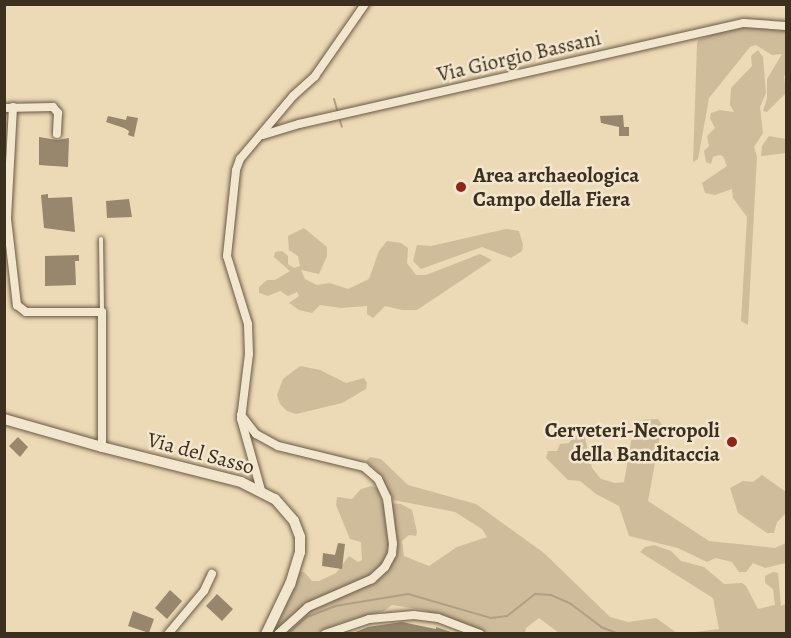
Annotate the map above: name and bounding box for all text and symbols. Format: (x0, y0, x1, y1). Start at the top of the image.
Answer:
street label: Via Giorgio Bassani (435, 25, 603, 87)
place label: Area archaeologica Campo della Fiera (473, 162, 639, 212)
marker: Area archaeologica Campo della Fiera (454, 180, 468, 194)
place label: Cerveteri-Necropoli della Banditaccia (545, 417, 720, 467)
street label: Via del Sasso (145, 427, 257, 479)
marker: Cerveteri-Necropoli della Banditaccia (725, 435, 739, 449)

